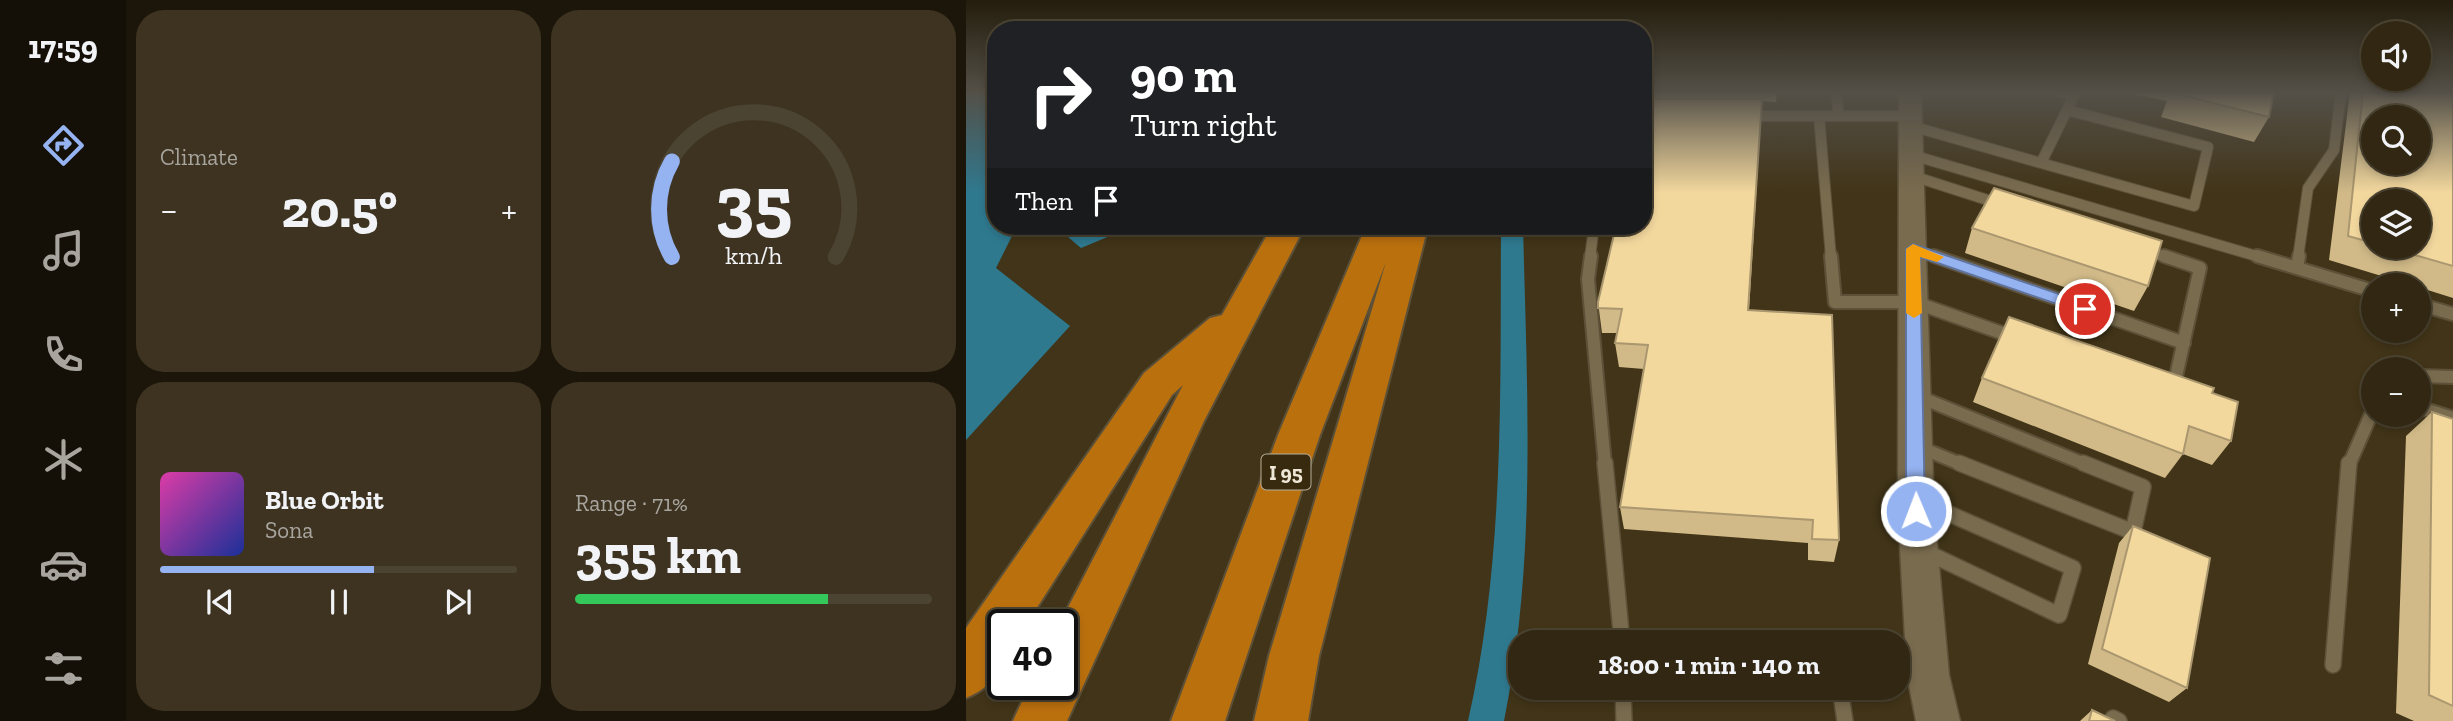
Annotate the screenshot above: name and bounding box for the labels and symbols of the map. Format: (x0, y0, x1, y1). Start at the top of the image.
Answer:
pin (2055, 279, 2115, 339)
road number: I 95 (1262, 454, 1310, 490)
position arrow (1879, 474, 1953, 548)
speed limit sign: 40 (987, 609, 1078, 700)

